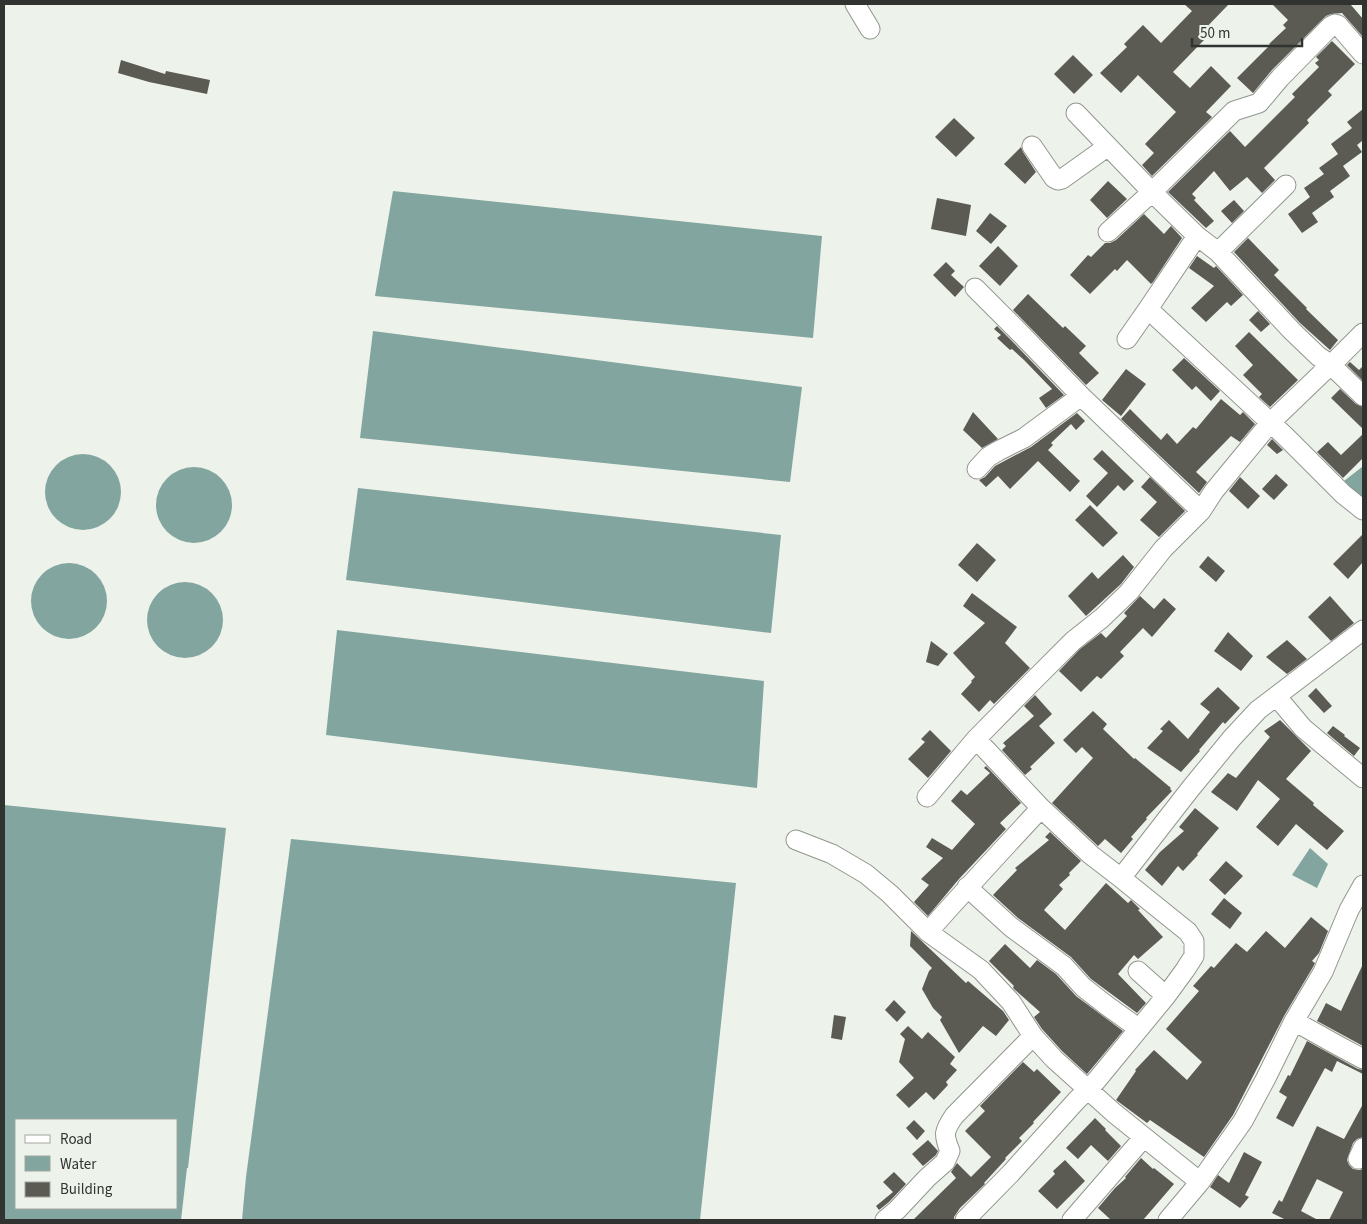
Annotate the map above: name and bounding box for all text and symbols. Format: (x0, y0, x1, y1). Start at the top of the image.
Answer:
scale bar (1192, 15, 1302, 47)
text: 50 m (1200, 23, 1230, 44)
legend (15, 1119, 178, 1209)
text: Road (60, 1129, 92, 1150)
text: Water (60, 1154, 97, 1175)
text: Building (60, 1179, 113, 1200)

